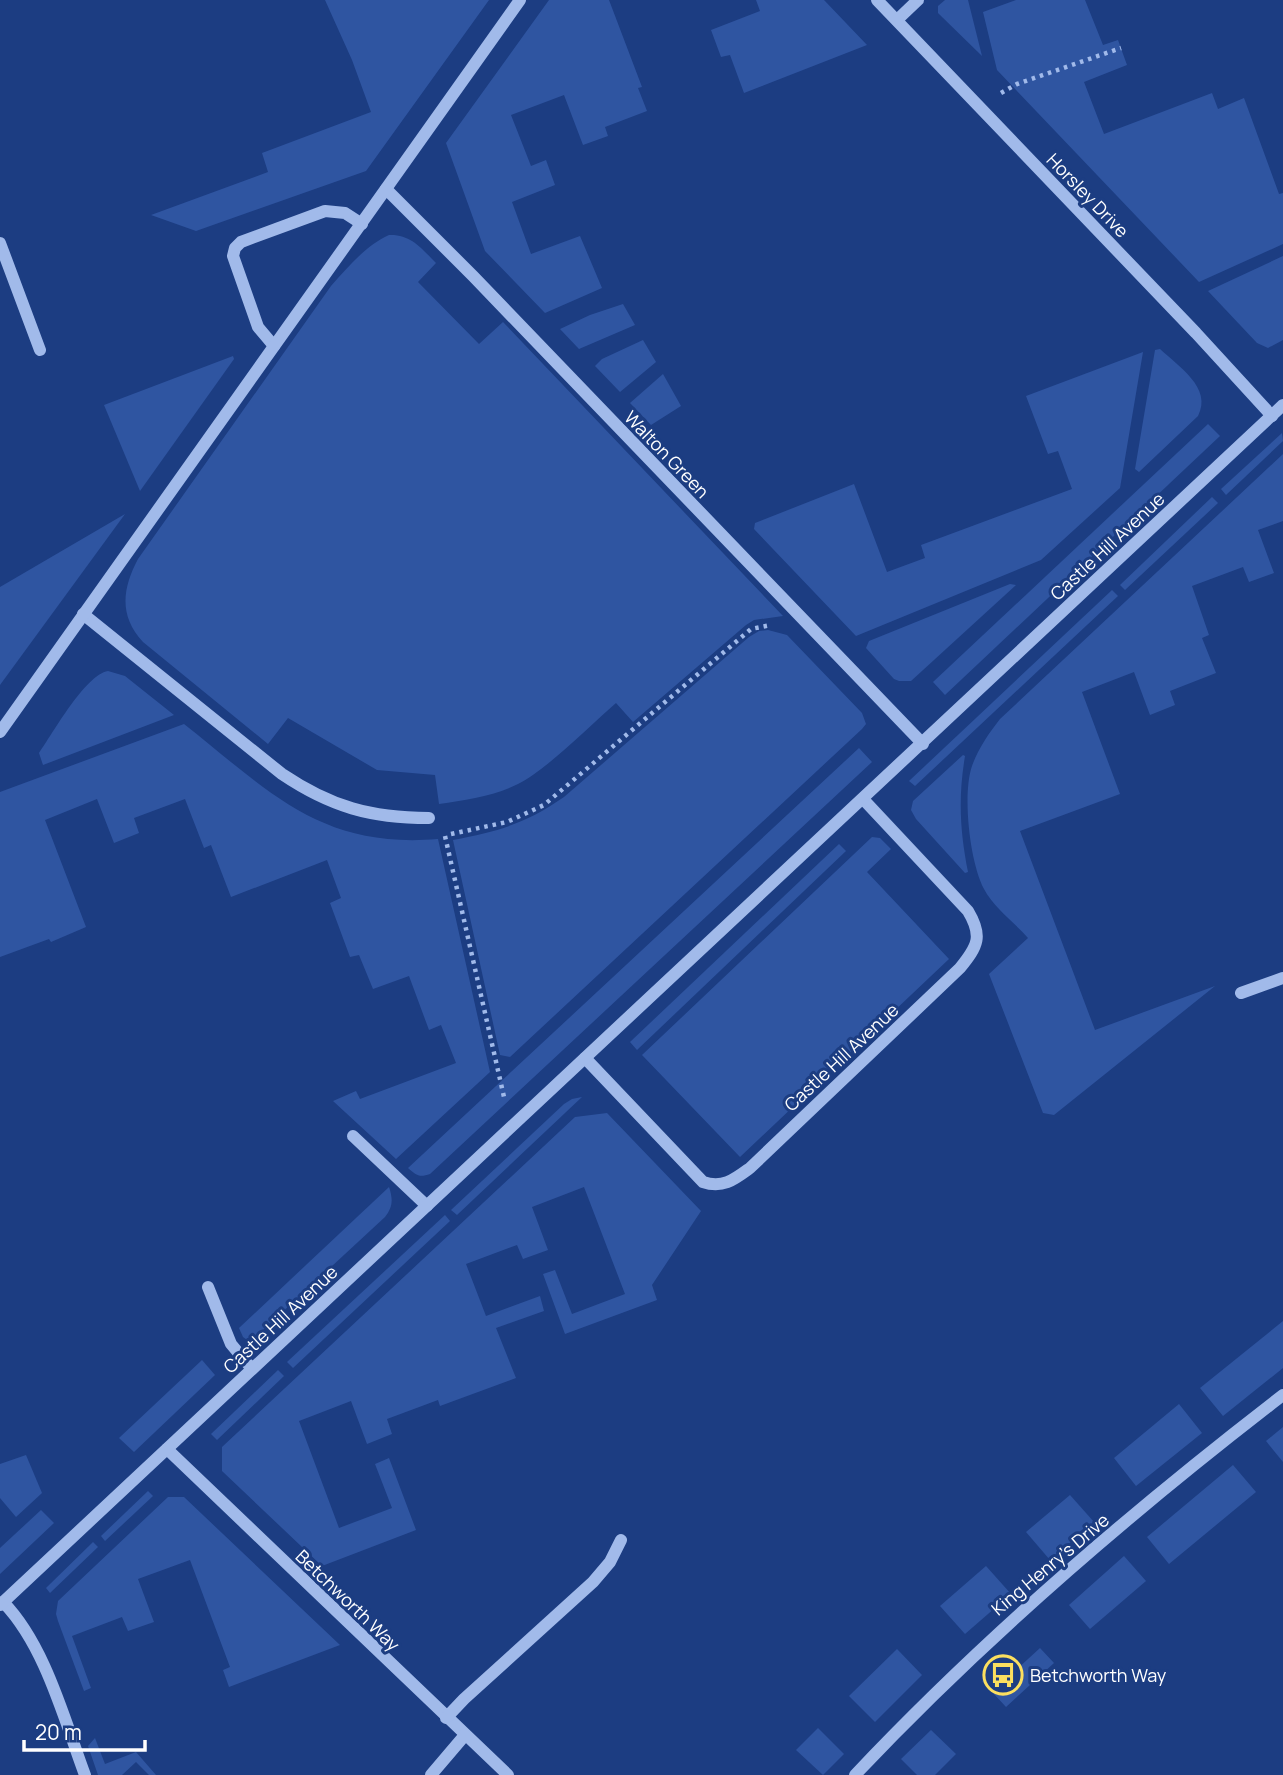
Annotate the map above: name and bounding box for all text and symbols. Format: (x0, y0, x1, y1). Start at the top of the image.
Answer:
street label: Horsley Drive (1042, 148, 1134, 242)
street label: Walton Green (619, 405, 715, 503)
street label: Castle Hill Avenue (1045, 487, 1169, 605)
street label: Castle Hill Avenue (779, 998, 903, 1116)
street label: Castle Hill Avenue (218, 1260, 342, 1378)
street label: King Henry's Drive (986, 1508, 1114, 1620)
street label: Betchworth Way (291, 1544, 406, 1656)
bus stop icon: Betchworth Way (982, 1654, 1024, 1696)
place label: Betchworth Way (1030, 1663, 1167, 1687)
scale bar (24, 1708, 145, 1752)
text: 20 m (35, 1718, 82, 1746)

